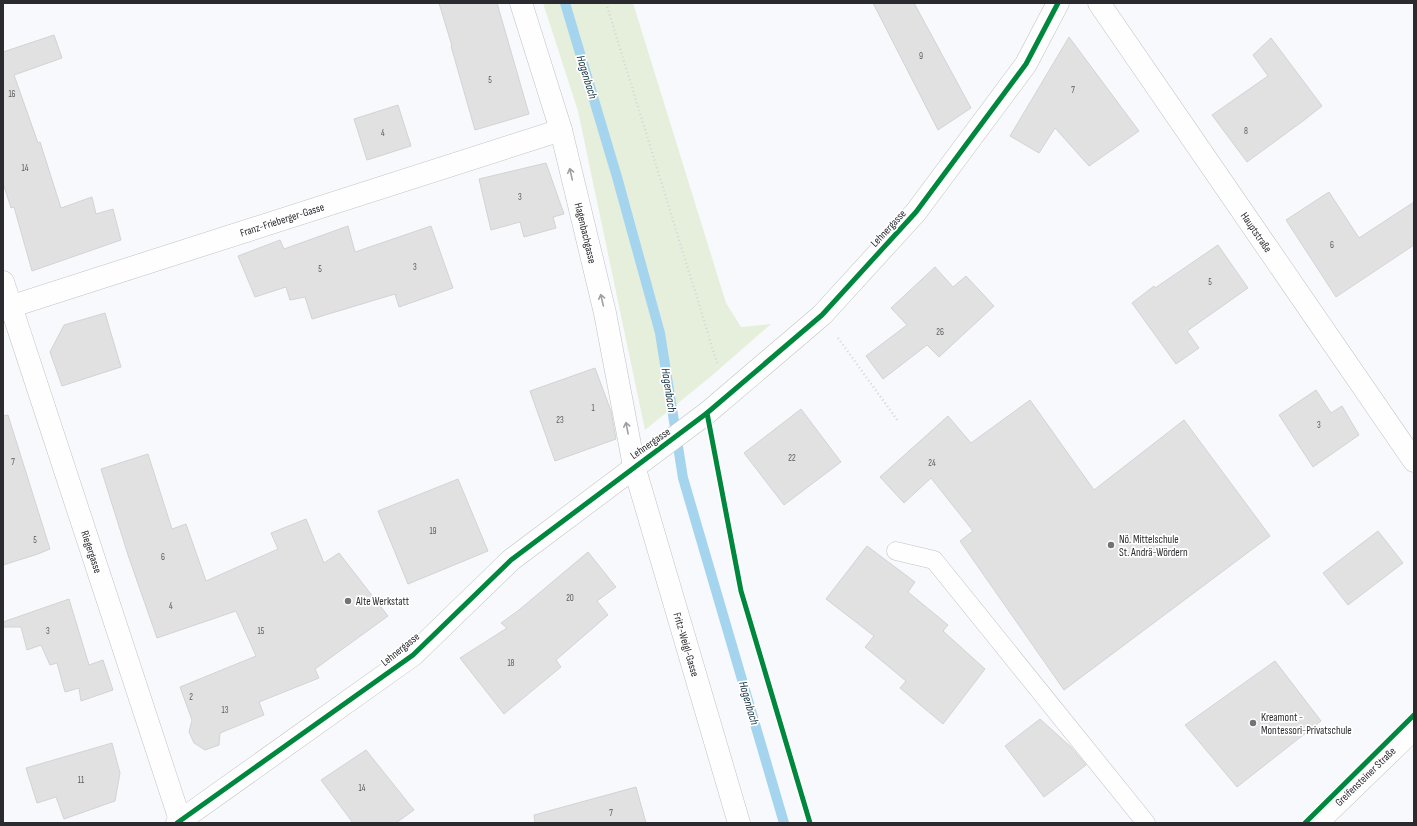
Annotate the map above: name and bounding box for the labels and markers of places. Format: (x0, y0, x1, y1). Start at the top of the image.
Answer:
place label: Nö. Mittelschule St. Andrä-Wördern (1119, 533, 1188, 559)
marker: Nö. Mittelschule St. Andrä-Wördern (1106, 540, 1116, 550)
place label: Alte Werkstatt (355, 595, 410, 608)
marker: Alte Werkstatt (343, 596, 353, 606)
place label: Kreamont - Montessori-Privatschule (1261, 711, 1352, 737)
marker: Kreamont - Montessori-Privatschule (1248, 718, 1258, 728)

